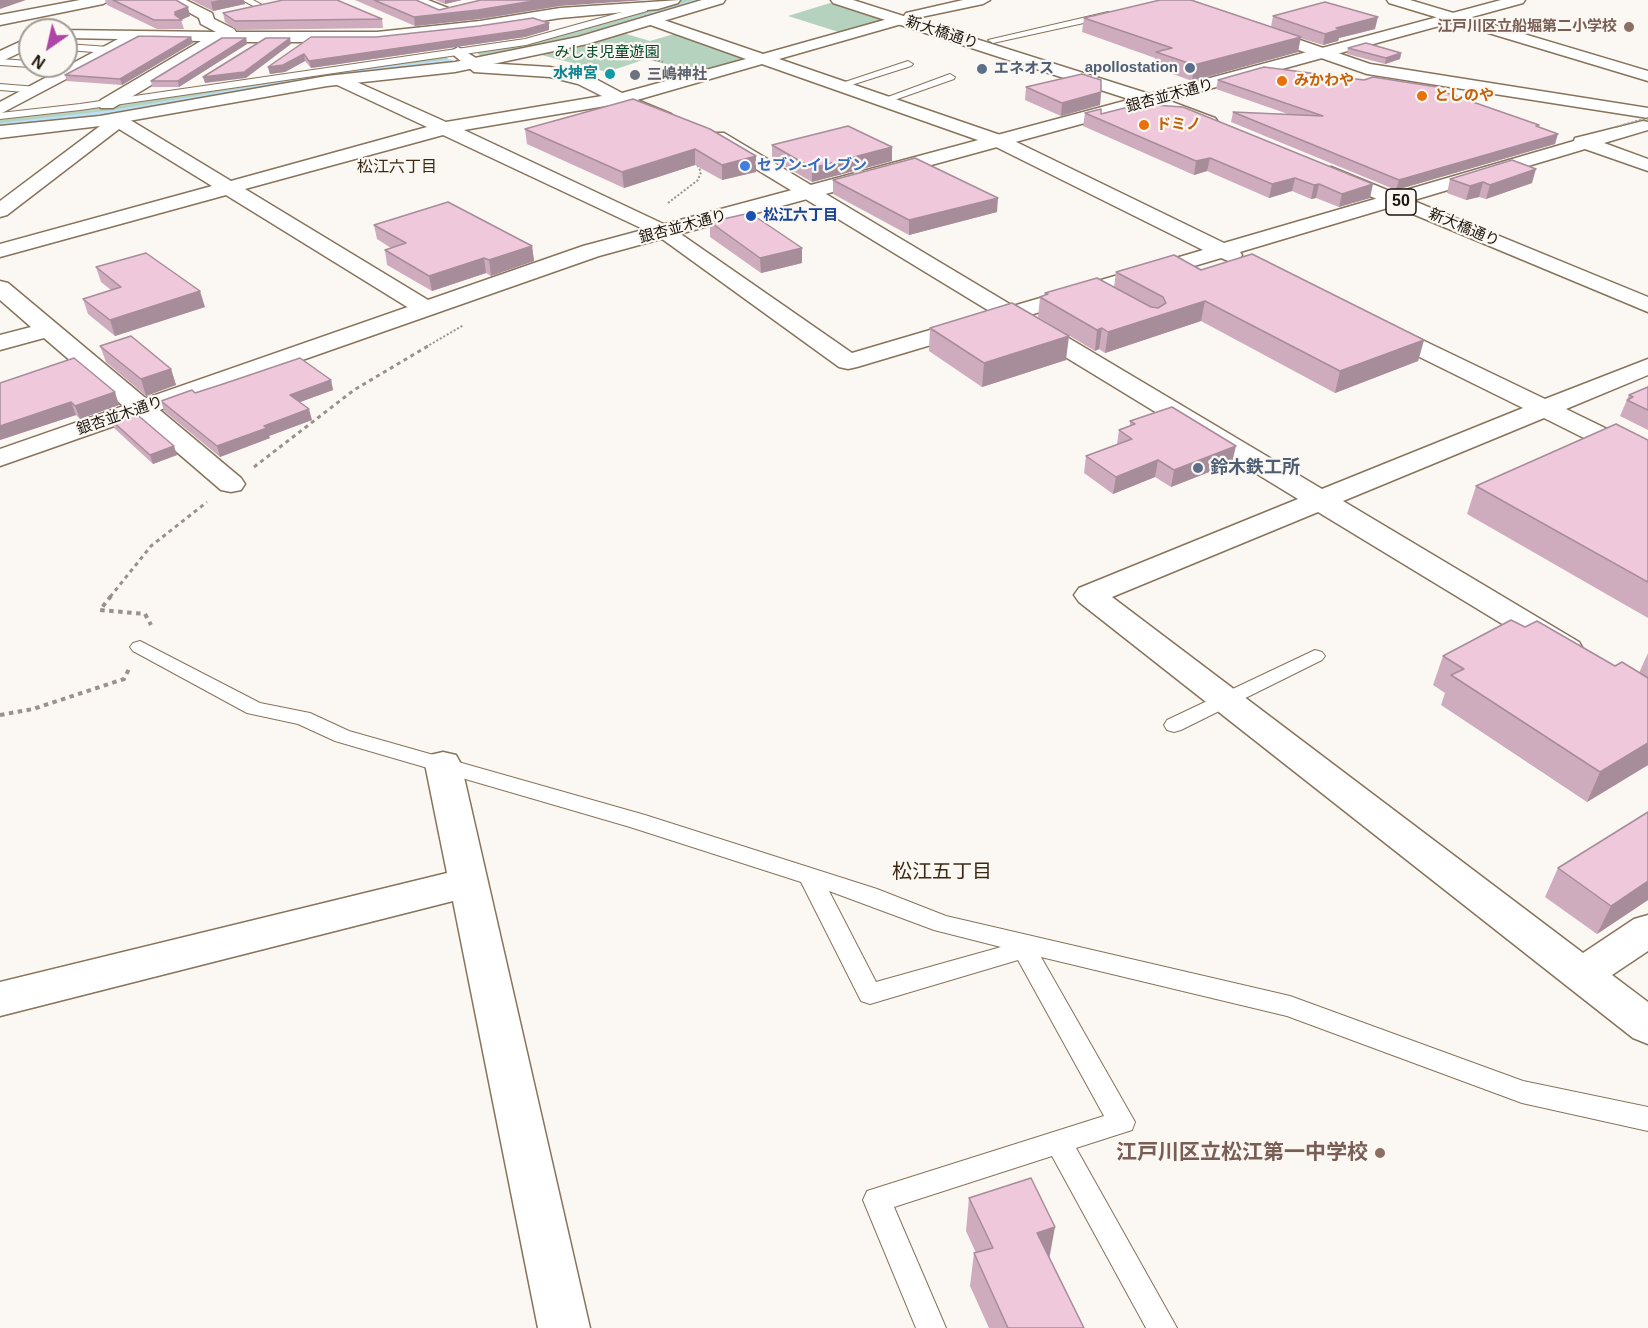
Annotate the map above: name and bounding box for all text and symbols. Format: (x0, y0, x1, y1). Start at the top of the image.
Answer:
street label: 新大橋通り (904, 13, 980, 53)
north arrow (18, 18, 78, 78)
place label: 江戸川区立船堀第二小学校 (1437, 18, 1617, 36)
marker: 江戸川区立船堀第二小学校 (1622, 20, 1636, 34)
park label: みしま児童遊園 (555, 44, 659, 62)
text: N (29, 51, 48, 72)
place label: apollostation (1085, 59, 1178, 77)
place label: エネオス (994, 60, 1054, 78)
marker: apollostation (1183, 61, 1197, 75)
marker: エネオス (975, 62, 989, 76)
place label: 水神宮 (553, 65, 598, 83)
place label: 三嶋神社 (647, 66, 707, 84)
marker: 水神宮 (603, 67, 617, 81)
marker: 三嶋神社 (628, 68, 642, 82)
place label: みかわや (1294, 72, 1354, 90)
marker: みかわや (1275, 74, 1289, 88)
street label: 銀杏並木通り (1124, 76, 1216, 116)
place label: としのや (1434, 87, 1494, 105)
marker: としのや (1415, 89, 1429, 103)
place label: ドミノ (1156, 116, 1201, 134)
marker: ドミノ (1137, 118, 1151, 132)
place label: セブン-イレブン (757, 157, 867, 175)
district label: 松江六丁目 (357, 158, 437, 178)
marker: セブン-イレブン (738, 159, 752, 173)
road number: 50 (1386, 189, 1416, 215)
street label: 新大橋通り (1426, 205, 1502, 251)
street label: 銀杏並木通り (637, 207, 729, 247)
place label: 松江六丁目 (763, 207, 838, 225)
marker: 松江六丁目 (744, 209, 758, 223)
street label: 銀杏並木通り (75, 393, 165, 439)
place label: 鈴木鉄工所 (1210, 457, 1300, 479)
marker: 鈴木鉄工所 (1191, 461, 1205, 475)
district label: 松江五丁目 (892, 860, 992, 884)
place label: 江戸川区立松江第一中学校 (1116, 1140, 1368, 1166)
marker: 江戸川区立松江第一中学校 (1373, 1146, 1387, 1160)

